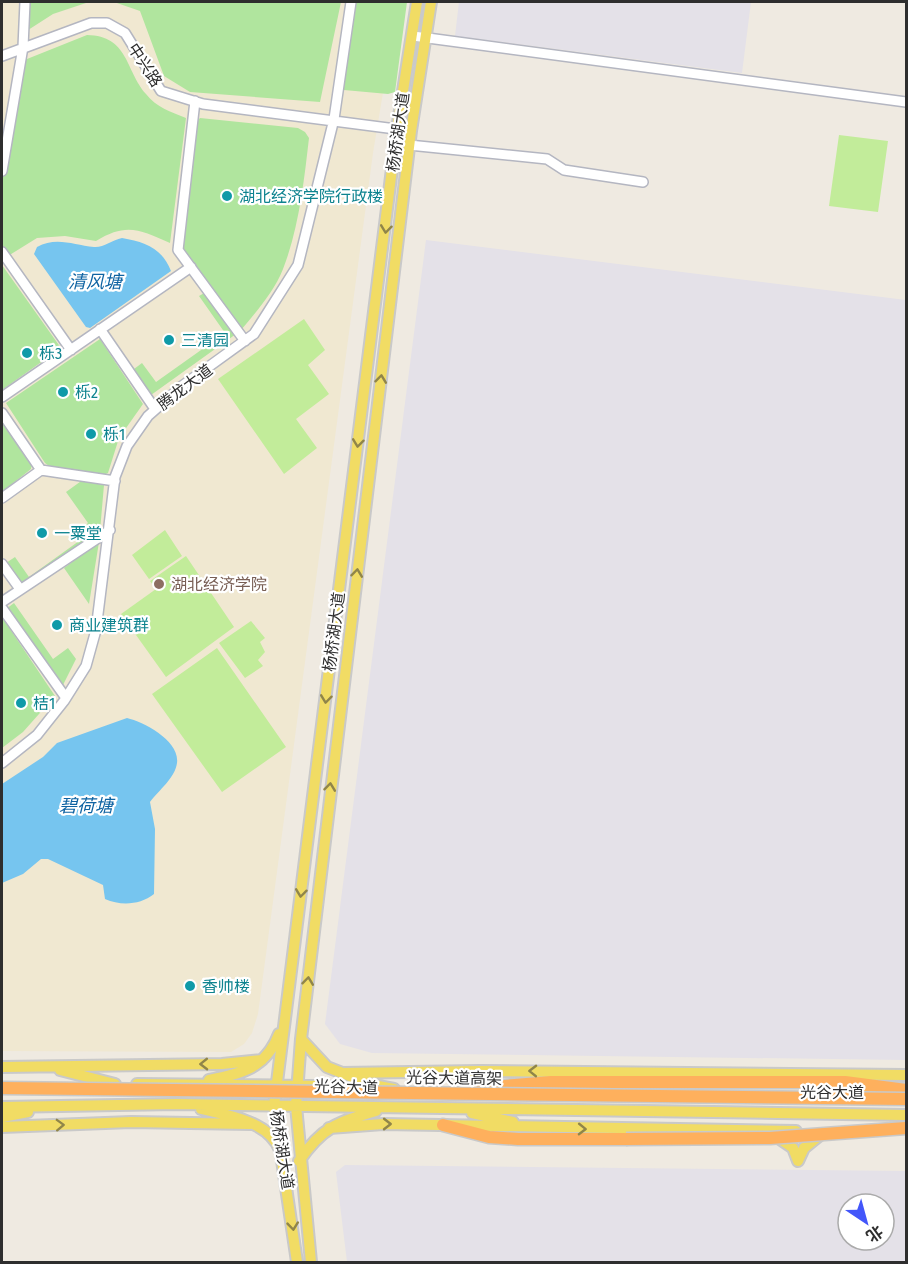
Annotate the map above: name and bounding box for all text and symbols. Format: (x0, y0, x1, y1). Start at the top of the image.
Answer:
street label: 中兴路 (124, 40, 166, 90)
street label: 杨桥湖大道 (383, 91, 413, 173)
place label: 湖北经济学院行政楼 (239, 187, 383, 206)
marker: 湖北经济学院行政楼 (220, 189, 234, 203)
one-way arrow (380, 224, 392, 234)
water label: 清风塘 (68, 271, 125, 293)
place label: 三清园 (181, 331, 229, 350)
marker: 三清园 (162, 333, 176, 347)
place label: 栎3 (39, 344, 62, 363)
marker: 栎3 (20, 346, 34, 360)
street label: 腾龙大道 (154, 360, 216, 414)
one-way arrow (374, 375, 387, 384)
place label: 栎2 (75, 383, 98, 402)
marker: 栎2 (56, 385, 70, 399)
place label: 栎1 (103, 425, 125, 444)
marker: 栎1 (84, 427, 98, 441)
one-way arrow (353, 439, 365, 448)
place label: 一粟堂 (54, 524, 102, 543)
marker: 一粟堂 (35, 526, 49, 540)
one-way arrow (350, 568, 362, 577)
place label: 湖北经济学院 (171, 575, 267, 594)
marker: 湖北经济学院 (152, 577, 166, 591)
street label: 杨桥湖大道 (320, 591, 348, 673)
place label: 商业建筑群 (69, 616, 149, 635)
marker: 商业建筑群 (50, 618, 64, 632)
place label: 桔1 (33, 694, 55, 713)
one-way arrow (320, 695, 332, 704)
marker: 桔1 (14, 696, 28, 710)
one-way arrow (324, 782, 336, 792)
water label: 碧荷塘 (59, 795, 116, 817)
one-way arrow (295, 888, 308, 897)
one-way arrow (301, 976, 314, 985)
place label: 香帅楼 (202, 977, 250, 996)
marker: 香帅楼 (183, 979, 197, 993)
one-way arrow (199, 1058, 208, 1070)
one-way arrow (529, 1065, 538, 1078)
street label: 光谷大道高架 (406, 1068, 502, 1088)
street label: 光谷大道 (314, 1076, 378, 1098)
street label: 光谷大道 (800, 1083, 864, 1102)
street label: 杨桥湖大道 (266, 1109, 298, 1191)
one-way arrow (55, 1118, 64, 1131)
one-way arrow (382, 1118, 391, 1130)
one-way arrow (577, 1123, 586, 1135)
north arrow (836, 1192, 896, 1252)
one-way arrow (286, 1221, 299, 1231)
text: 北 (862, 1221, 887, 1246)

